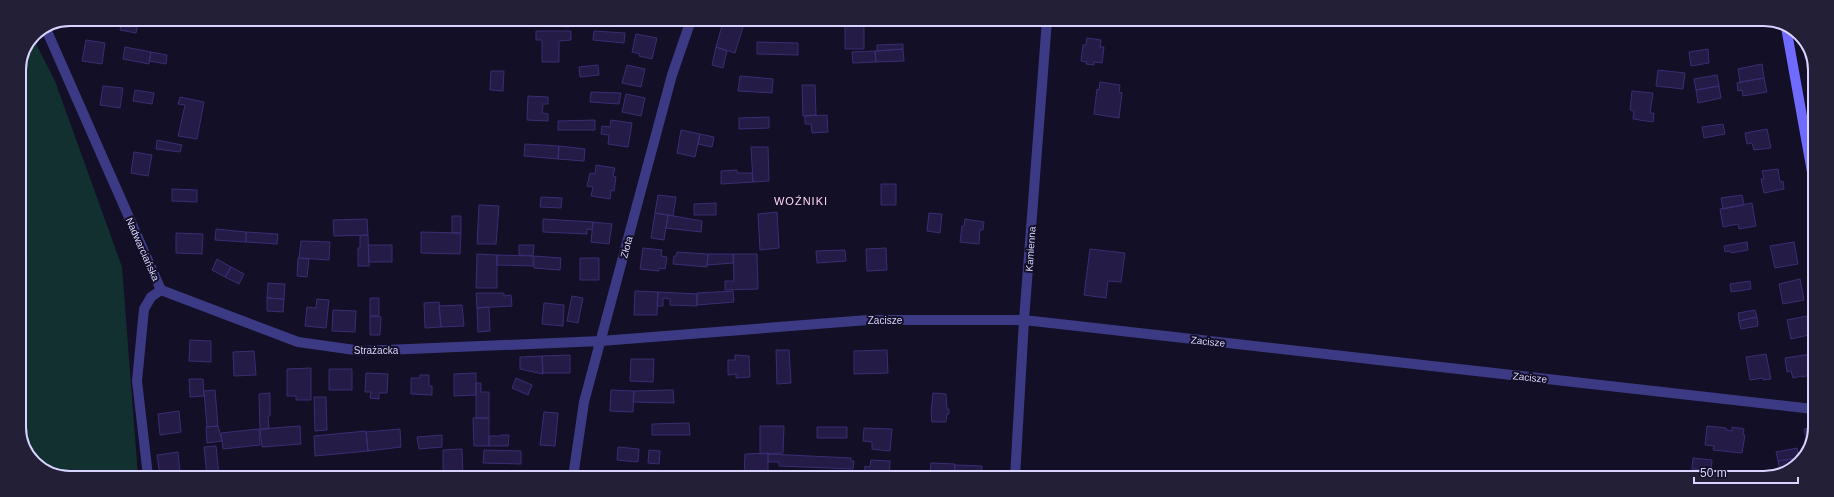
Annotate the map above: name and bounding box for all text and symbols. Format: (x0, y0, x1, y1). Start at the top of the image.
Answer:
district label: WOŹNIKI (774, 195, 828, 207)
street label: Nadwarciańska (124, 216, 162, 283)
street label: Kamienna (1023, 226, 1038, 272)
street label: Złota (618, 235, 635, 259)
street label: Zacisze (868, 315, 903, 326)
street label: Zacisze (1190, 334, 1226, 349)
street label: Strażacka (354, 345, 399, 356)
street label: Zacisze (1512, 370, 1548, 385)
scale bar (1694, 459, 1798, 485)
text: 50 m (1700, 466, 1727, 480)

